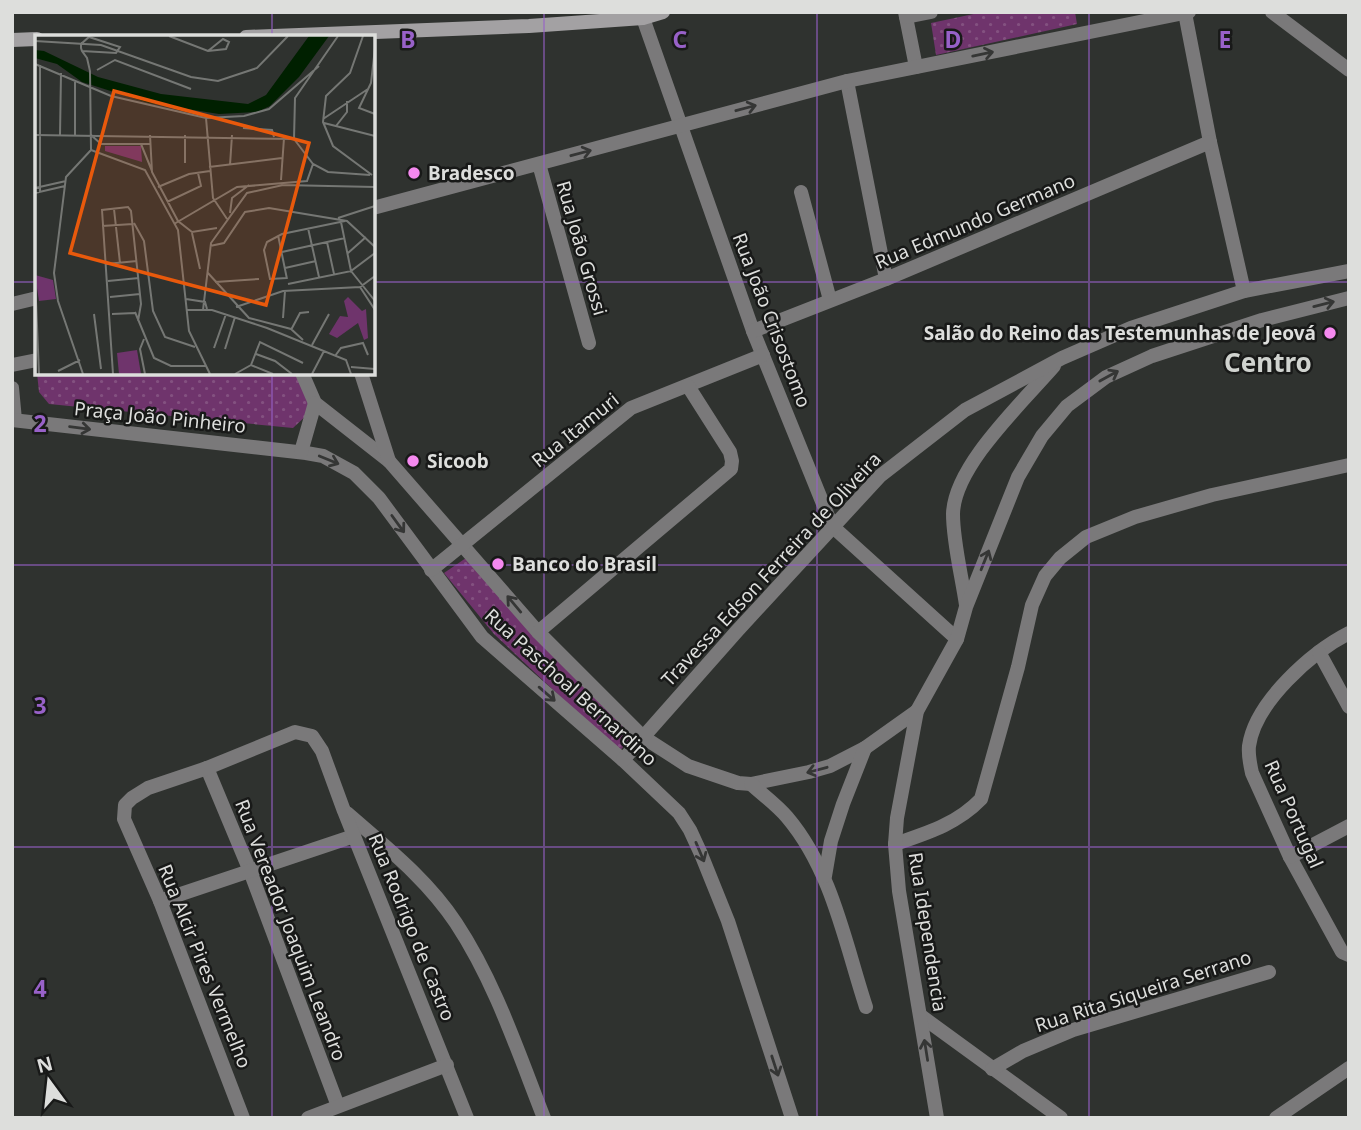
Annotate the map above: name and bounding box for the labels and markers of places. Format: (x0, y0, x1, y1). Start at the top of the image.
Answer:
place label: Bradesco (428, 160, 515, 186)
marker: Bradesco (406, 165, 422, 181)
place label: Salão do Reino das Testemunhas de Jeová (924, 320, 1316, 346)
marker: Salão do Reino das Testemunhas de Jeová (1322, 325, 1338, 341)
place label: Sicoob (427, 448, 489, 474)
marker: Sicoob (405, 453, 421, 469)
place label: Banco do Brasil (512, 551, 657, 577)
marker: Banco do Brasil (490, 556, 506, 572)

